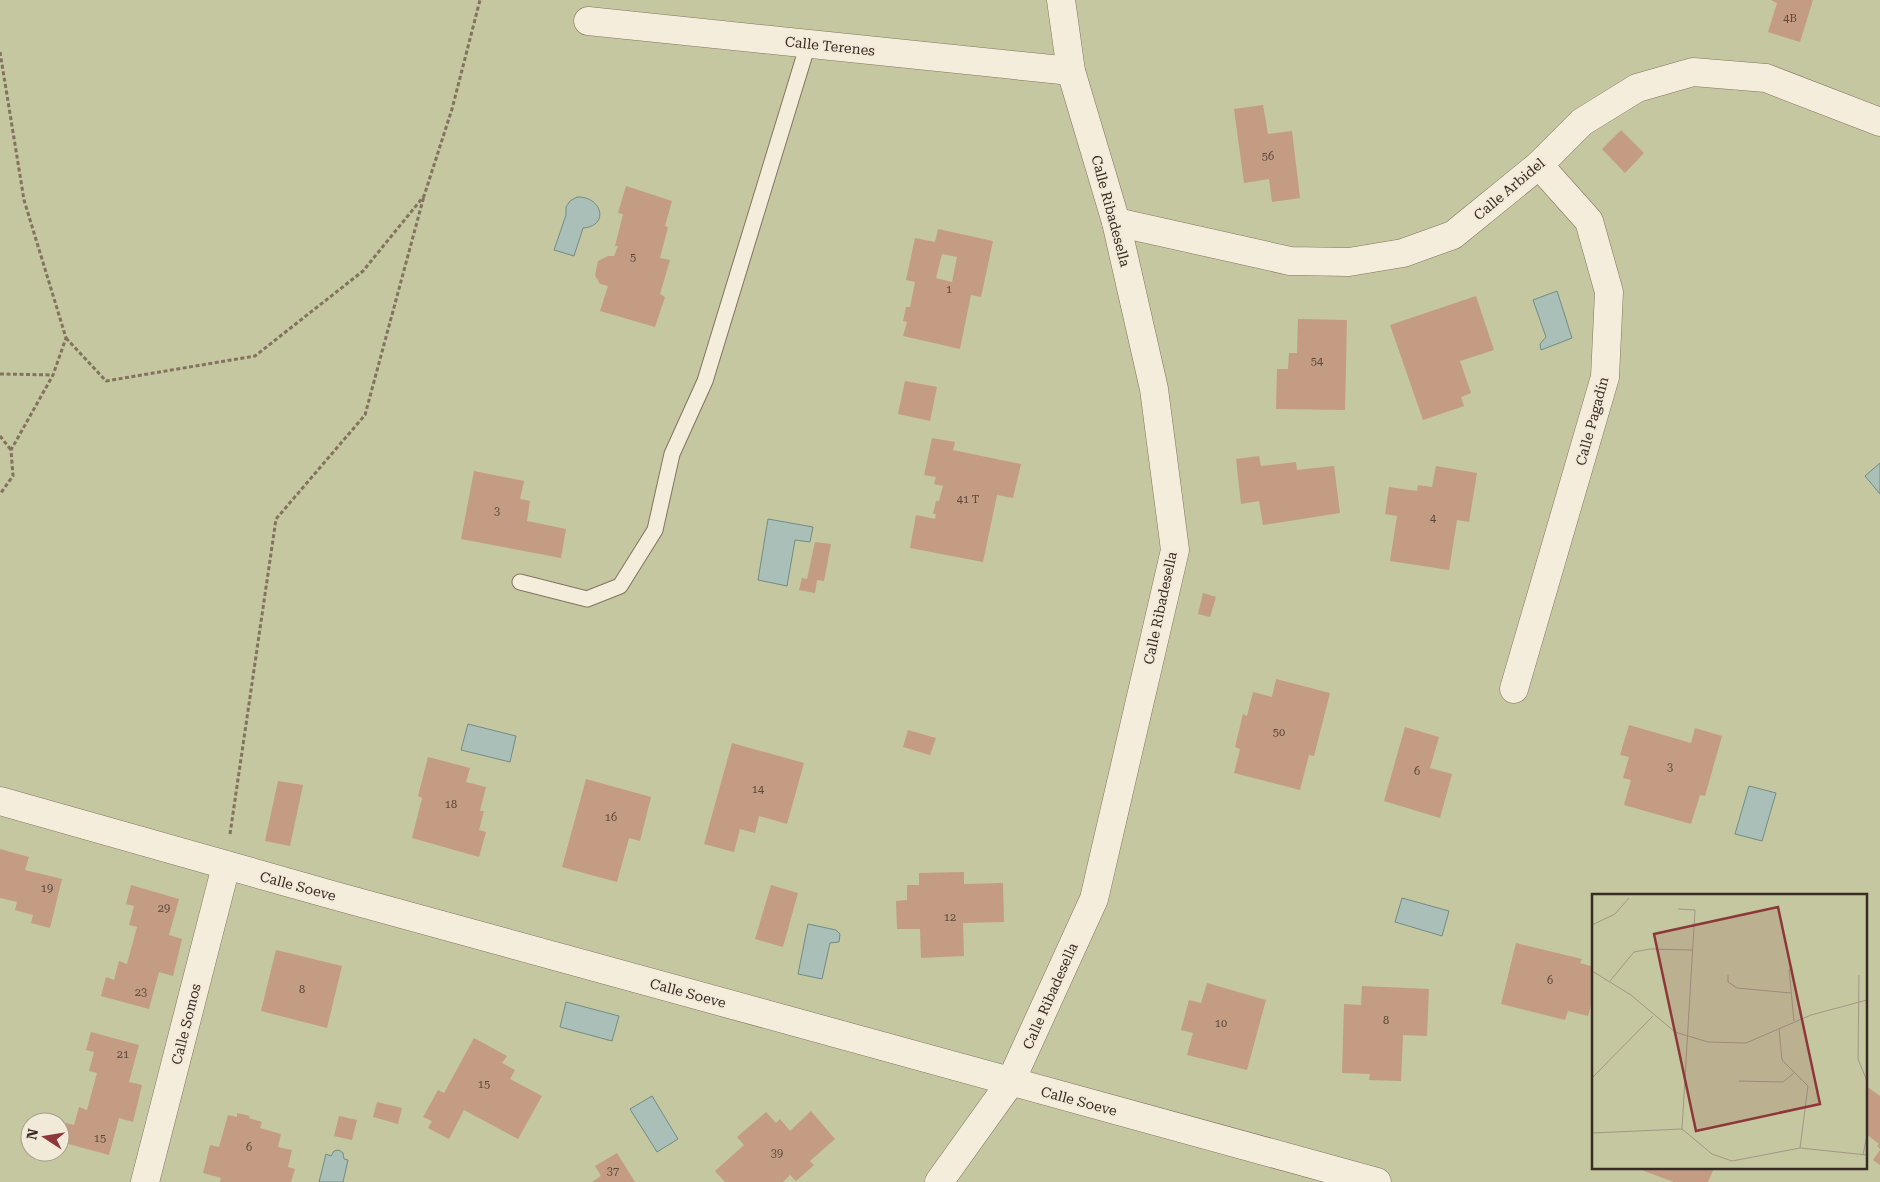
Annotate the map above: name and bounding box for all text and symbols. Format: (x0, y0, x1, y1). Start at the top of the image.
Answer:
house number: 4B (1783, 12, 1797, 25)
street label: Calle Terenes (784, 33, 876, 59)
house number: 56 (1262, 150, 1274, 163)
street label: Calle Ribadesella (1088, 153, 1134, 269)
street label: Calle Arbidel (1470, 154, 1548, 223)
house number: 5 (630, 251, 636, 264)
house number: 1 (946, 283, 952, 296)
house number: 54 (1311, 355, 1324, 368)
street label: Calle Pagadín (1572, 375, 1612, 467)
house number: 41 T (957, 493, 979, 506)
house number: 3 (494, 505, 500, 518)
house number: 4 (1430, 512, 1437, 525)
street label: Calle Ribadesella (1140, 550, 1180, 666)
house number: 50 (1273, 726, 1285, 739)
house number: 3 (1667, 761, 1673, 774)
house number: 6 (1414, 765, 1420, 778)
house number: 14 (752, 783, 765, 796)
house number: 18 (445, 798, 457, 811)
house number: 16 (605, 811, 617, 824)
street label: Calle Soeve (258, 868, 338, 904)
house number: 19 (41, 882, 53, 895)
inset map (1592, 894, 1868, 1170)
house number: 29 (158, 902, 170, 915)
house number: 12 (944, 911, 956, 924)
street label: Calle Ribadesella (1019, 940, 1081, 1052)
house number: 6 (1547, 974, 1553, 987)
street label: Calle Soeve (648, 975, 728, 1011)
street label: Calle Somos (168, 981, 204, 1066)
house number: 8 (299, 983, 305, 996)
house number: 23 (135, 986, 147, 999)
house number: 8 (1383, 1014, 1389, 1027)
house number: 10 (1215, 1017, 1227, 1030)
house number: 21 (117, 1048, 129, 1061)
house number: 15 (478, 1078, 490, 1091)
street label: Calle Soeve (1039, 1083, 1119, 1119)
north arrow (20, 1112, 70, 1162)
text: N (23, 1127, 41, 1141)
house number: 15 (94, 1132, 106, 1145)
house number: 6 (246, 1141, 252, 1154)
house number: 39 (771, 1147, 783, 1160)
house number: 37 (607, 1165, 619, 1178)

